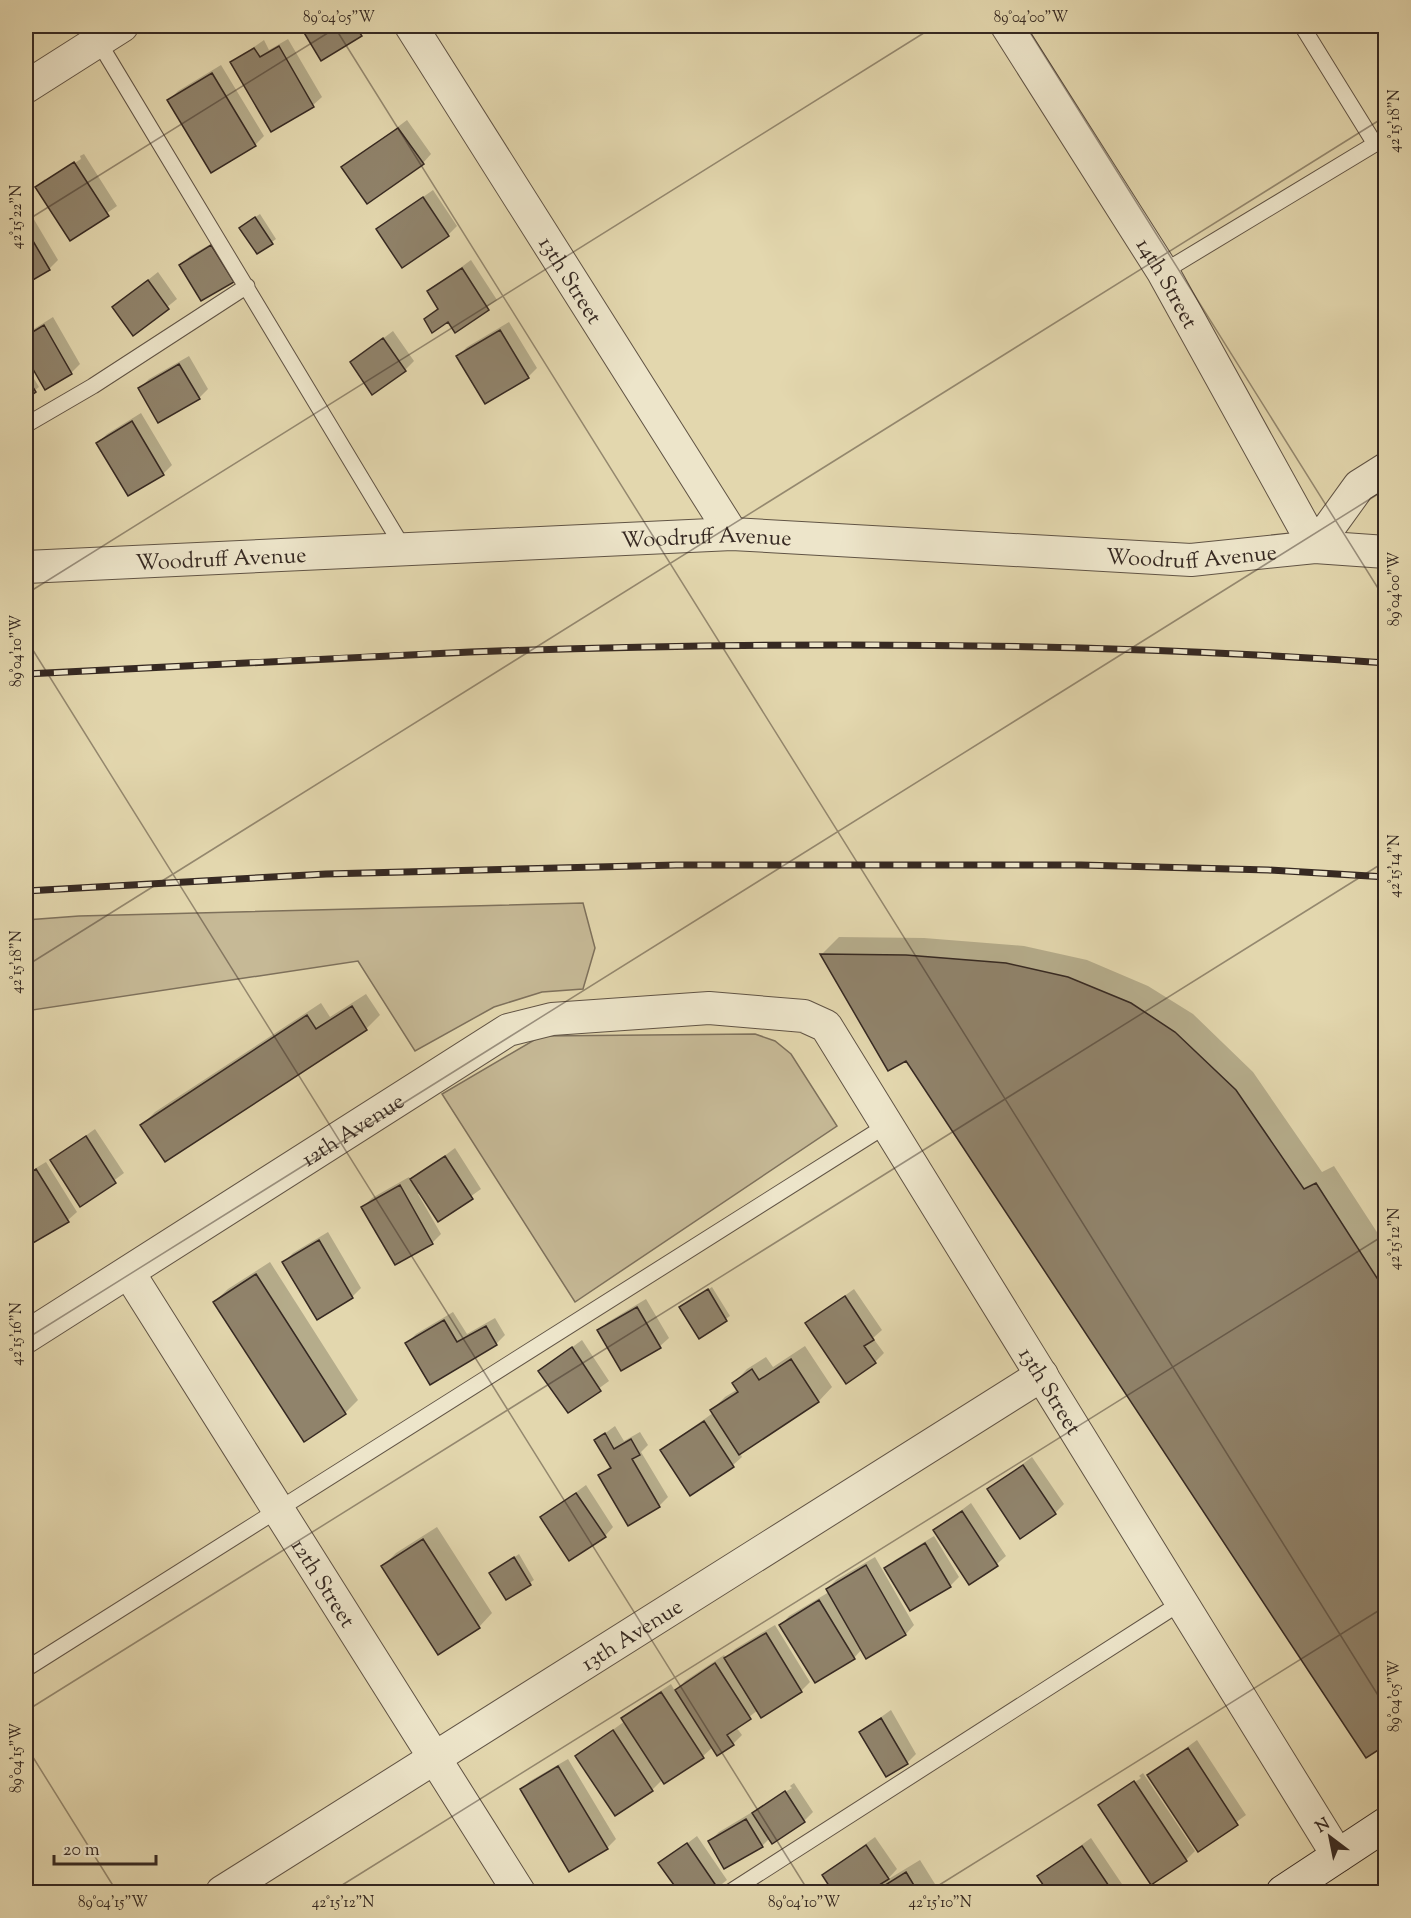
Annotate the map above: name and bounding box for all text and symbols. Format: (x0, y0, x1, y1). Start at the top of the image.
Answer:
text: 89°04'05"W (303, 8, 375, 29)
text: 89°04'00"W (994, 8, 1069, 29)
text: 42°15'18"N (1385, 89, 1406, 153)
text: 42°15'22"N (7, 185, 28, 249)
street label: 13th Street (529, 231, 609, 332)
street label: 14th Street (1126, 233, 1205, 336)
street label: Woodruff Avenue (620, 521, 792, 558)
street label: Woodruff Avenue (1105, 538, 1279, 579)
street label: Woodruff Avenue (135, 541, 307, 581)
text: 89°04'00"W (1385, 551, 1406, 626)
text: 89°04'10"W (7, 615, 28, 687)
text: 42°15'14"N (1385, 834, 1406, 898)
text: 42°15'18"N (7, 930, 28, 994)
street label: 12th Avenue (296, 1087, 412, 1176)
text: 42°15'12"N (1385, 1208, 1406, 1270)
text: 42°15'16"N (7, 1302, 28, 1366)
street label: 13th Street (1009, 1342, 1088, 1443)
street label: 12th Street (281, 1534, 362, 1635)
street label: 13th Avenue (576, 1592, 690, 1681)
text: 89°04'05"W (1385, 1660, 1406, 1732)
text: 89°04'15"W (7, 1723, 28, 1793)
north arrow (1300, 1807, 1360, 1867)
text: N (1312, 1813, 1335, 1840)
scale bar (54, 1828, 156, 1866)
text: 20 m (63, 1838, 100, 1864)
text: 89°04'15"W (78, 1893, 148, 1914)
text: 42°15'12"N (312, 1893, 374, 1914)
text: 89°04'10"W (768, 1893, 840, 1914)
text: 42°15'10"N (908, 1893, 972, 1914)

